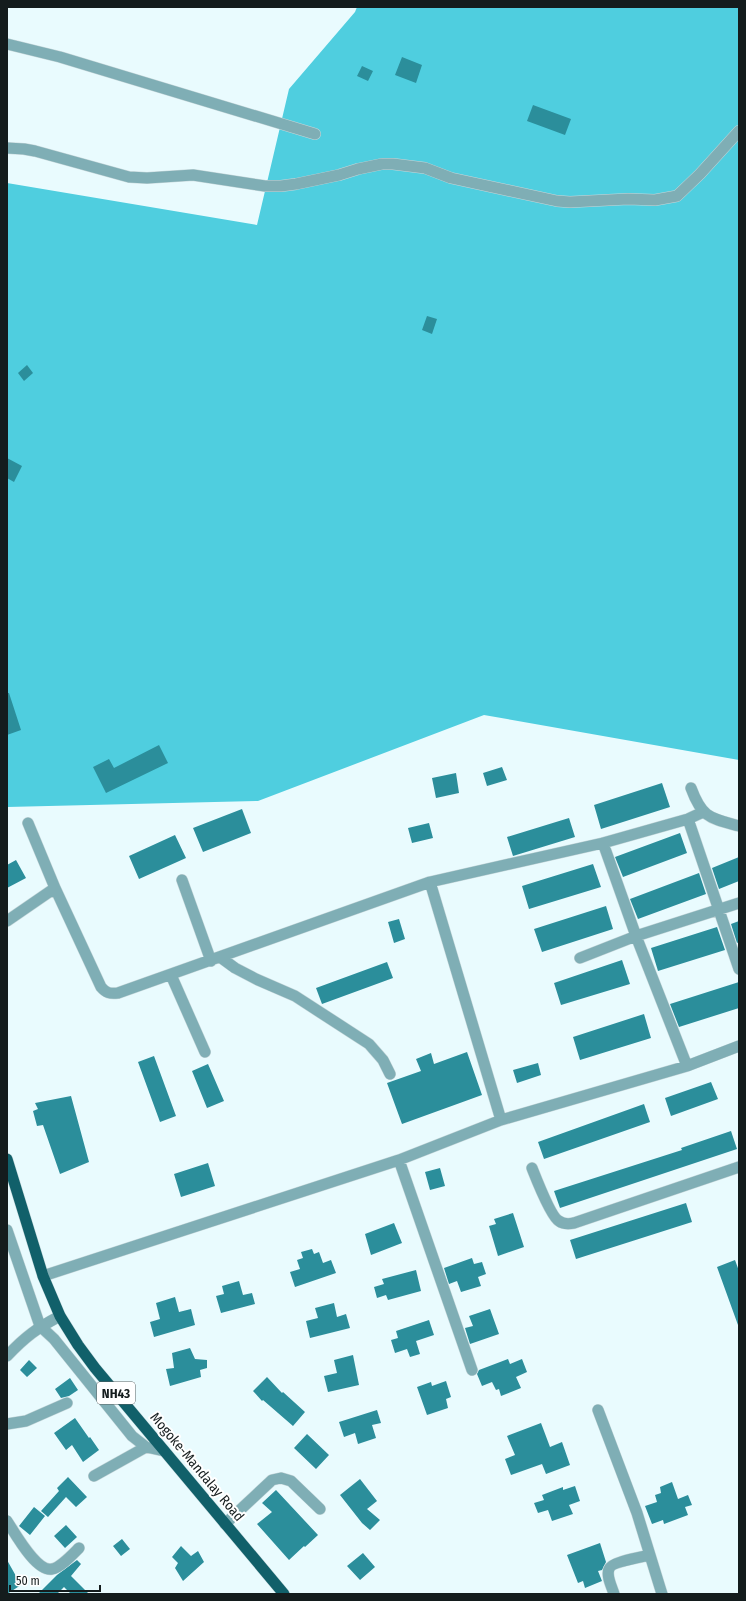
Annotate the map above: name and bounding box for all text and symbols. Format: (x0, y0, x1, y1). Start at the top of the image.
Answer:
road number: NH43 (97, 1382, 135, 1404)
street label: Mogoke-Mandalay Road (147, 1409, 247, 1525)
scale bar (10, 1567, 100, 1593)
text: 50 m (16, 1574, 40, 1588)

